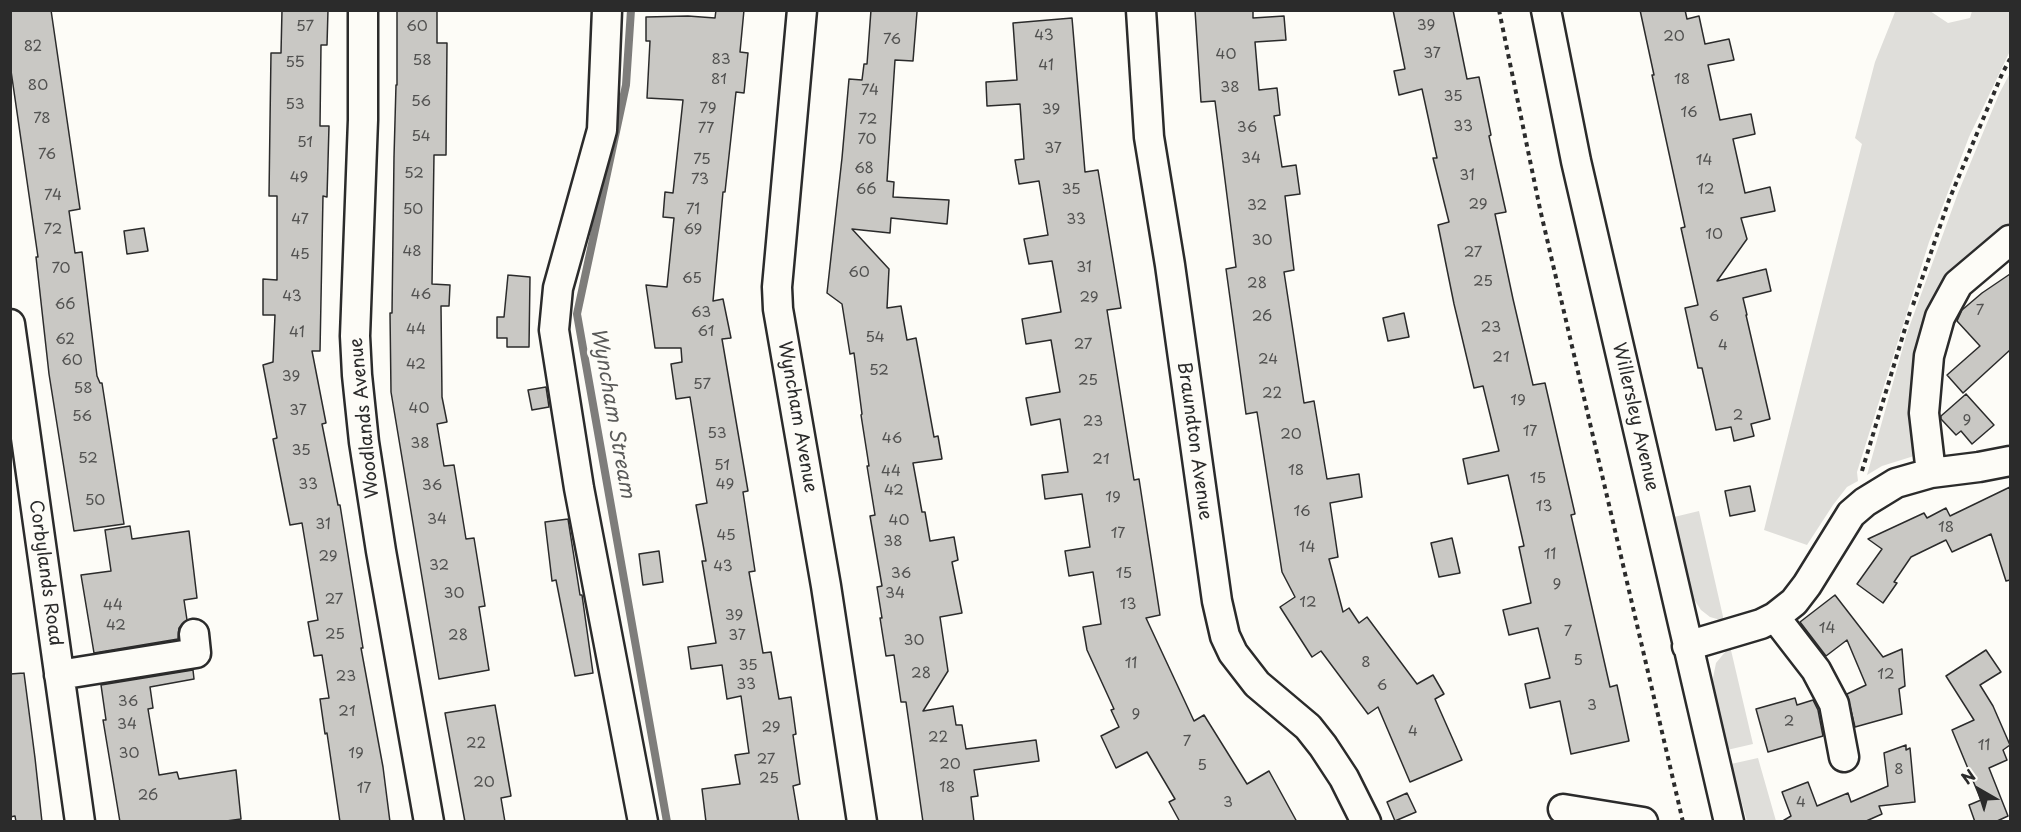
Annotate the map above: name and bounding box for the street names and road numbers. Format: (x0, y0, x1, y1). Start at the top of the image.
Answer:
street label: Woodlands Avenue (346, 337, 384, 499)
street label: Wyncham Avenue (773, 340, 821, 494)
street label: Willersley Avenue (1607, 341, 1663, 493)
street label: Braundton Avenue (1172, 361, 1216, 521)
street label: Corbylands Road (24, 499, 66, 647)

